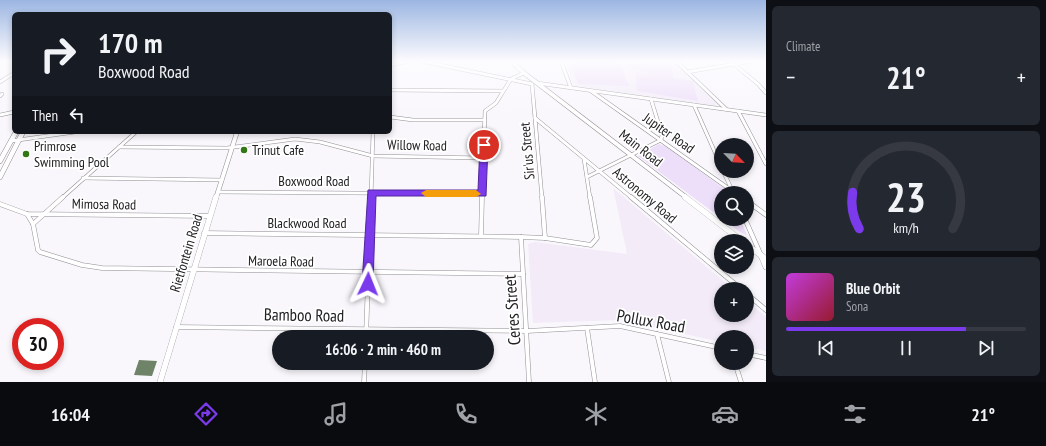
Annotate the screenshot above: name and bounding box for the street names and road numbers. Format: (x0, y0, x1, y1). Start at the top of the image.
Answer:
street label: Jupiter Road (639, 108, 698, 157)
street label: Sir'us Street (516, 121, 538, 180)
street label: Main Road (616, 125, 666, 171)
street label: Willow Road (387, 135, 447, 155)
street label: Astronomy Road (609, 163, 681, 227)
street label: Boxwood Road (278, 172, 350, 190)
street label: Mimosa Road (72, 194, 136, 214)
street label: Rietfontein Road (166, 212, 206, 294)
street label: Blackwood Road (267, 214, 347, 232)
street label: Maroela Road (248, 251, 314, 271)
street label: Ceres Street (499, 274, 525, 346)
street label: Bamboo Road (264, 303, 344, 327)
street label: Pollux Road (615, 304, 687, 338)

